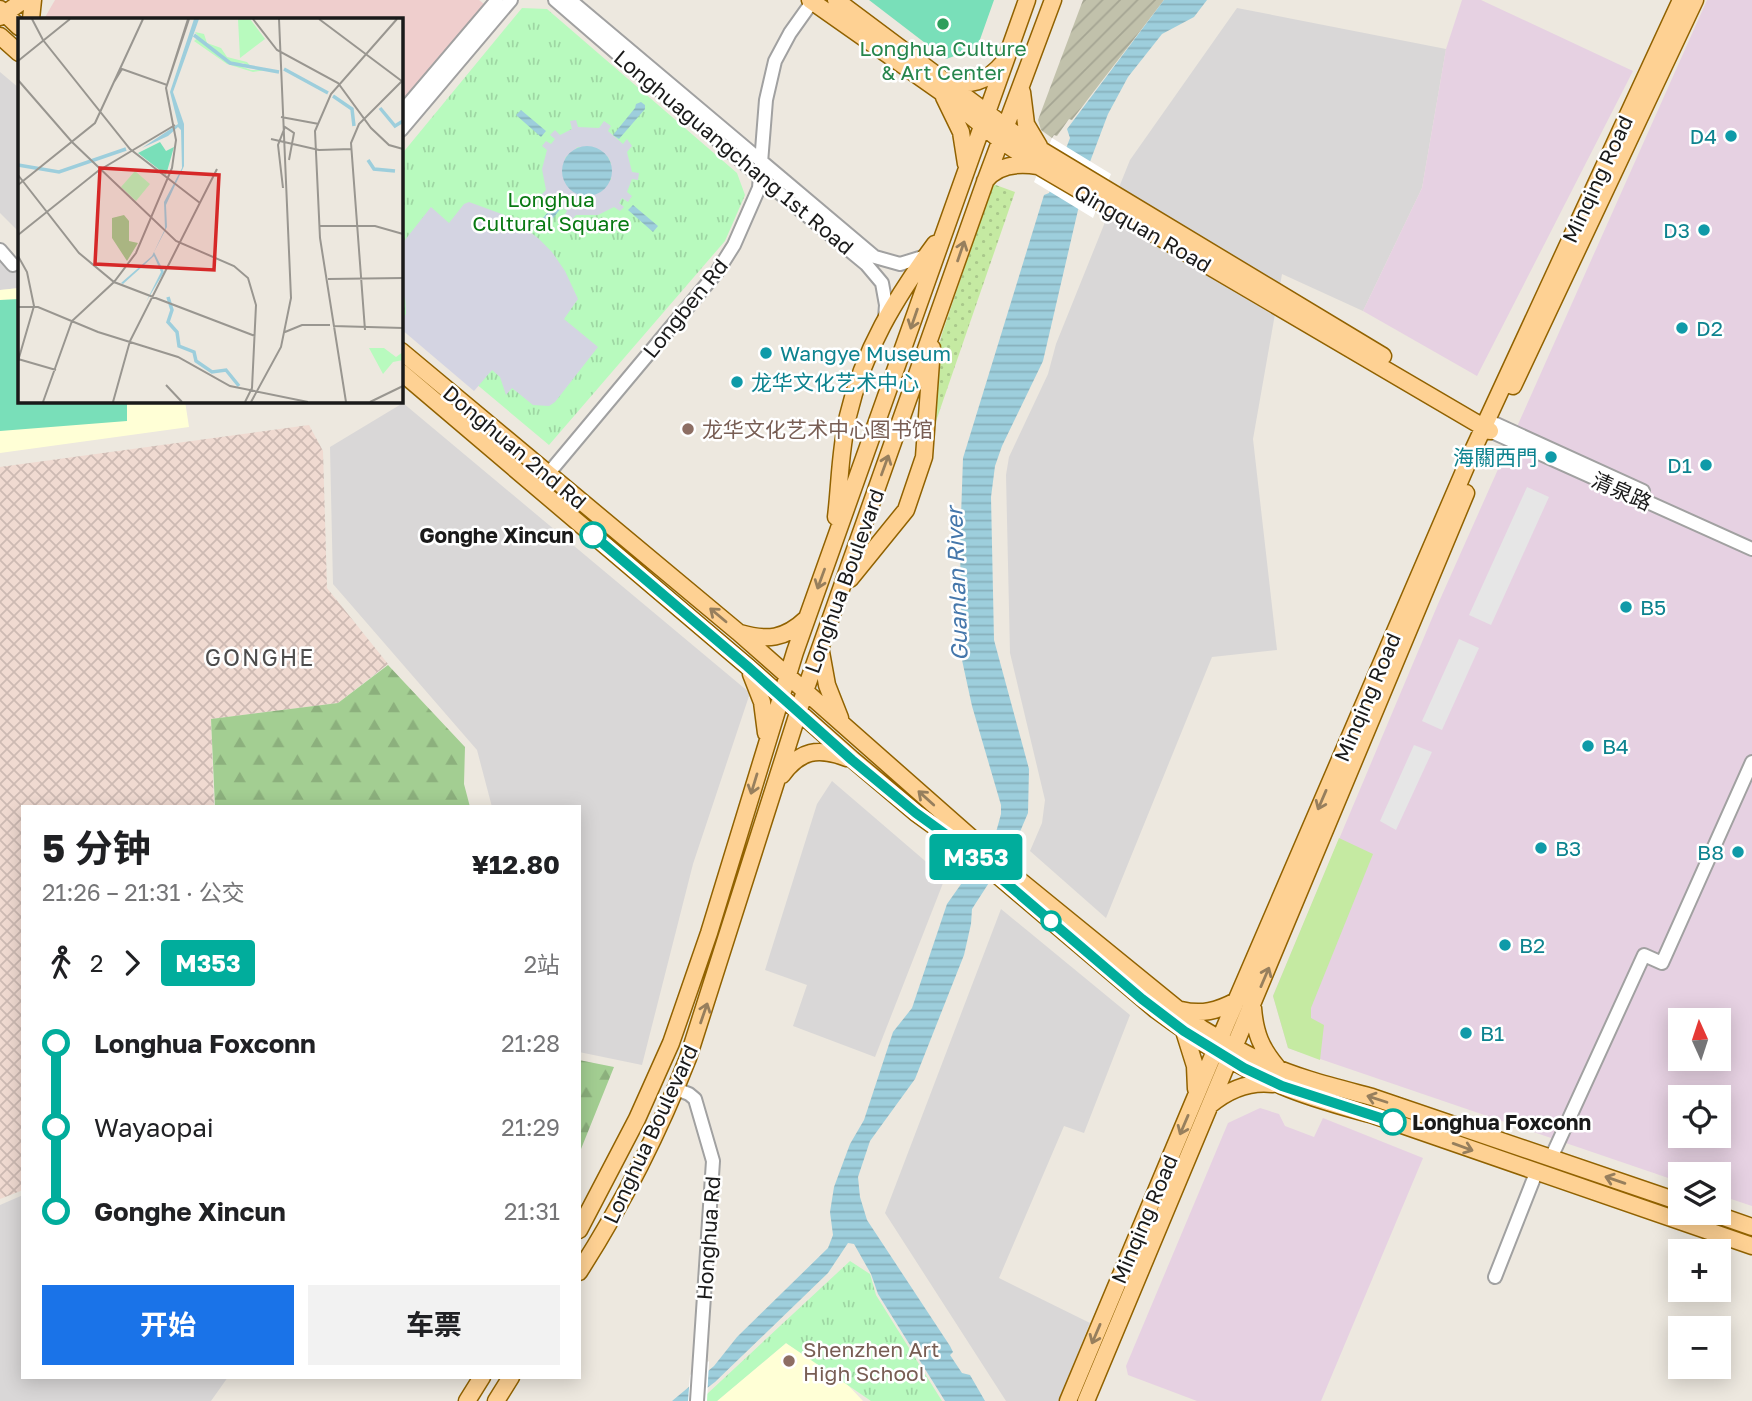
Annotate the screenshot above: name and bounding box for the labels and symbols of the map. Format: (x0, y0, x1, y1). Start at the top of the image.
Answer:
marker: Longhua Culture & Art Center (935, 16, 951, 32)
inset map (18, 18, 402, 402)
place label: Longhua Culture & Art Center (859, 35, 1027, 85)
street label: Longhuaguangchang 1st Road (609, 44, 859, 260)
street label: Minqing Road (1556, 111, 1638, 247)
place label: D4 (1689, 123, 1717, 149)
marker: D4 (1723, 128, 1739, 144)
street label: Qingquan Road (1070, 178, 1216, 278)
park label: Longhua Cultural Square (472, 186, 630, 236)
place label: D3 (1663, 217, 1690, 243)
marker: D3 (1696, 222, 1712, 238)
one-way arrow (955, 240, 968, 262)
street label: Longben Rd (637, 253, 733, 363)
one-way arrow (907, 307, 919, 329)
place label: D2 (1696, 315, 1723, 341)
marker: D2 (1674, 320, 1690, 336)
place label: Wangye Museum (780, 340, 951, 366)
marker: Wangye Museum (758, 345, 774, 361)
place label: 龙华文化艺术中心 (751, 369, 919, 395)
marker: 龙华文化艺术中心 (729, 374, 745, 390)
street label: Donghuan 2nd Rd (438, 380, 592, 514)
place label: 龙华文化艺术中心图书馆 (702, 416, 933, 442)
marker: 龙华文化艺术中心图书馆 (680, 421, 696, 437)
place label: 海關西門 (1453, 444, 1537, 470)
marker: 海關西門 (1543, 449, 1559, 465)
place label: D1 (1667, 452, 1692, 478)
one-way arrow (880, 455, 892, 477)
marker: D1 (1698, 457, 1714, 473)
street label: 清泉路 (1588, 466, 1656, 516)
street label: Longhua Boulevard (799, 485, 889, 677)
water label: Guanlan River (939, 504, 973, 661)
place label: Gonghe Xincun (419, 522, 574, 548)
marker: Gonghe Xincun (580, 522, 606, 548)
one-way arrow (814, 568, 826, 590)
place label: B5 (1640, 594, 1666, 620)
marker: B5 (1618, 599, 1634, 615)
one-way arrow (709, 607, 727, 623)
street label: Minqing Road (1328, 629, 1406, 765)
district label: GONGHE (205, 643, 315, 671)
place label: B4 (1602, 733, 1629, 759)
marker: B4 (1580, 738, 1596, 754)
one-way arrow (746, 773, 759, 795)
one-way arrow (1315, 789, 1328, 810)
one-way arrow (917, 790, 935, 806)
line badge: M353 (927, 834, 1025, 880)
place label: B3 (1555, 835, 1581, 861)
place label: B8 (1697, 839, 1724, 865)
marker: B3 (1533, 840, 1549, 856)
marker: B8 (1730, 844, 1746, 860)
unlabelled marker (1041, 911, 1061, 931)
place label: B2 (1519, 932, 1545, 958)
marker: B2 (1497, 937, 1513, 953)
one-way arrow (1259, 967, 1272, 988)
one-way arrow (699, 1002, 711, 1024)
north arrow (1668, 1008, 1731, 1071)
place label: B1 (1480, 1020, 1504, 1046)
marker: B1 (1458, 1025, 1474, 1041)
street label: Longhua Boulevard (597, 1040, 703, 1228)
one-way arrow (1366, 1092, 1388, 1104)
marker: Longhua Foxconn (1380, 1109, 1406, 1135)
place label: Longhua Foxconn (1412, 1109, 1591, 1135)
one-way arrow (1177, 1113, 1190, 1135)
one-way arrow (1452, 1141, 1474, 1154)
street label: Minqing Road (1105, 1151, 1183, 1287)
one-way arrow (1605, 1173, 1627, 1185)
street label: Honghua Rd (691, 1175, 725, 1301)
one-way arrow (1088, 1323, 1101, 1345)
place label: Shenzhen Art High School (803, 1336, 940, 1386)
marker: Shenzhen Art High School (781, 1353, 797, 1369)

